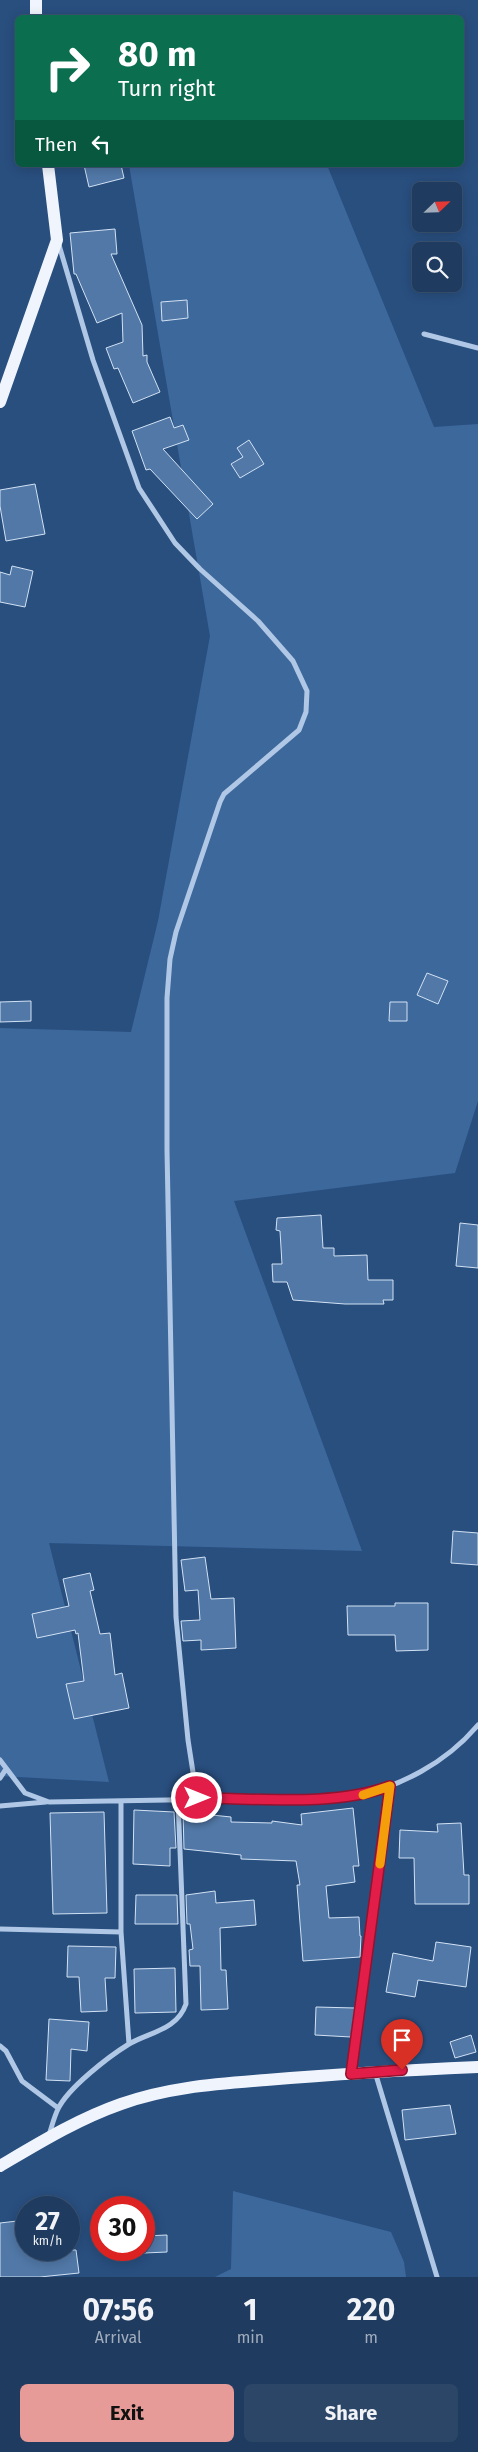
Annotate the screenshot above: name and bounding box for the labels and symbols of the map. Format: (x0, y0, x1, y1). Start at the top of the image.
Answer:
north arrow (412, 182, 462, 232)
position arrow (170, 1771, 222, 1823)
pin (381, 2019, 423, 2070)
speed limit sign: 30 (90, 2196, 155, 2261)

